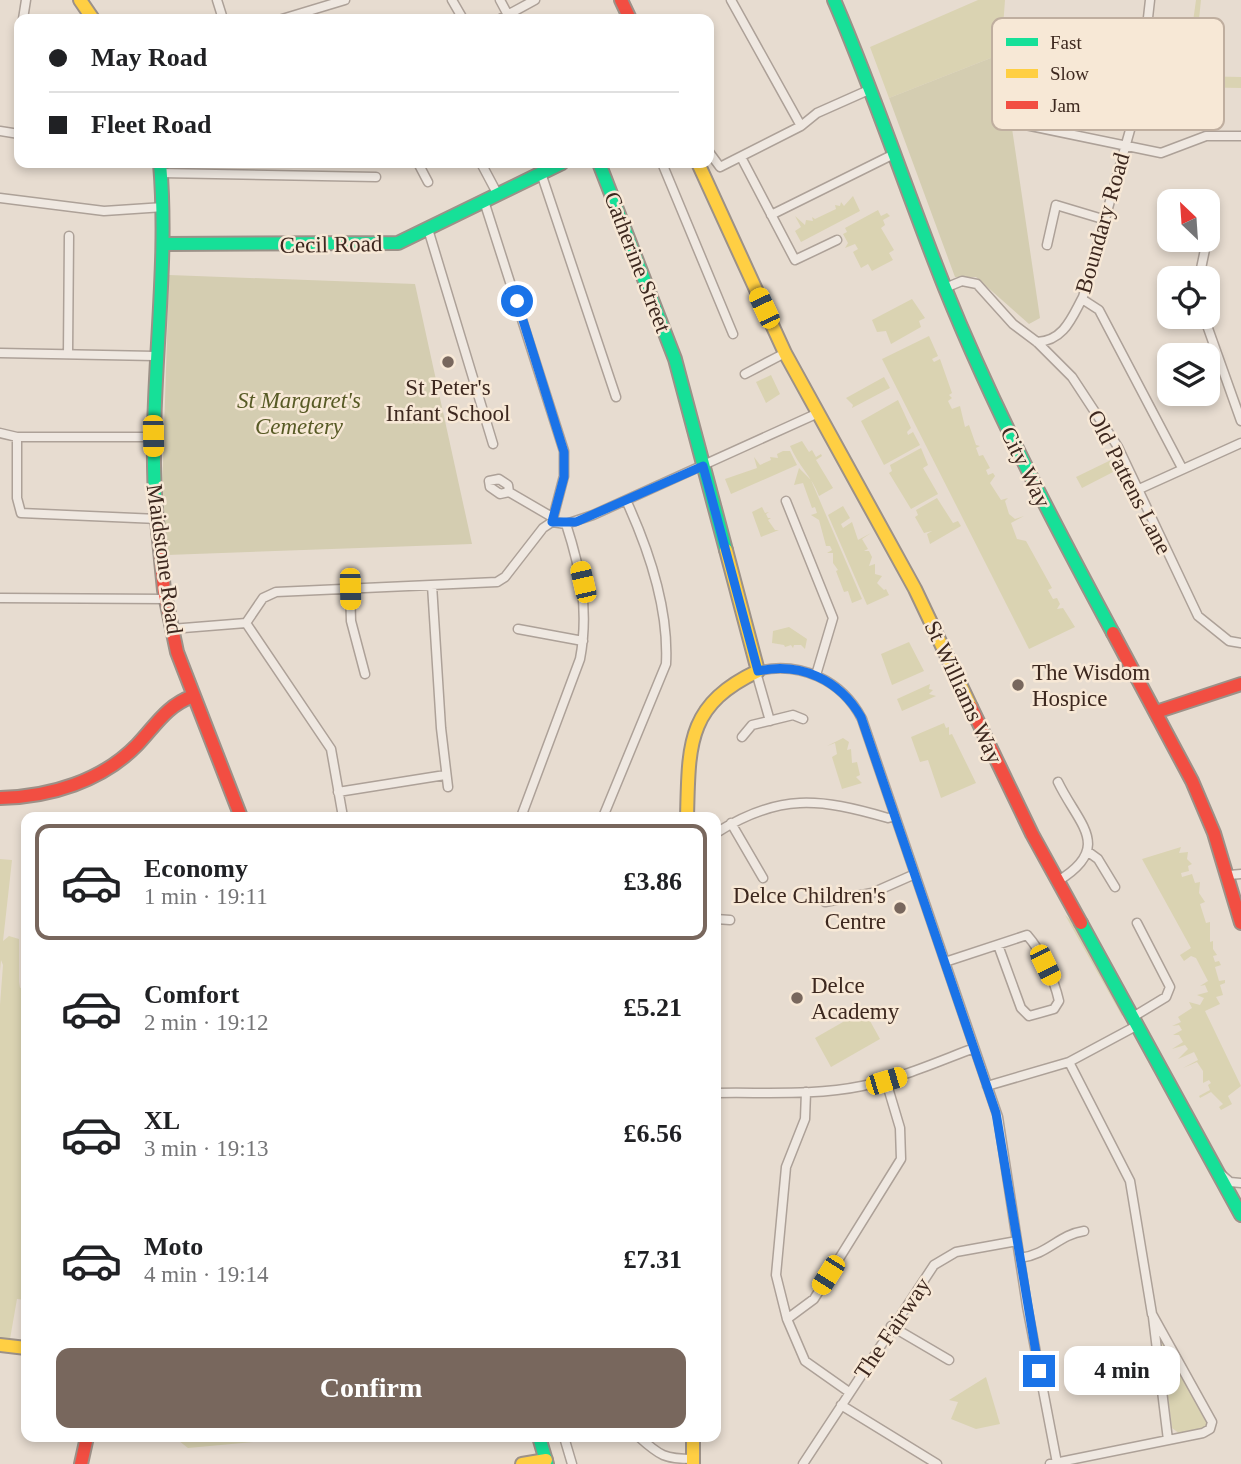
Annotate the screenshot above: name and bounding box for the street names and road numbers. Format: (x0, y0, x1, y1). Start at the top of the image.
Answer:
street label: Boundary Road (1070, 150, 1135, 296)
street label: Catherine Street (599, 188, 676, 337)
street label: Cecil Road (279, 231, 383, 258)
street label: Old Pattens Lane (1082, 406, 1177, 558)
street label: City Way (995, 423, 1056, 512)
street label: Maidstone Road (142, 482, 187, 636)
street label: St Williams Way (920, 617, 1008, 768)
street label: The Fairway (849, 1272, 936, 1384)

